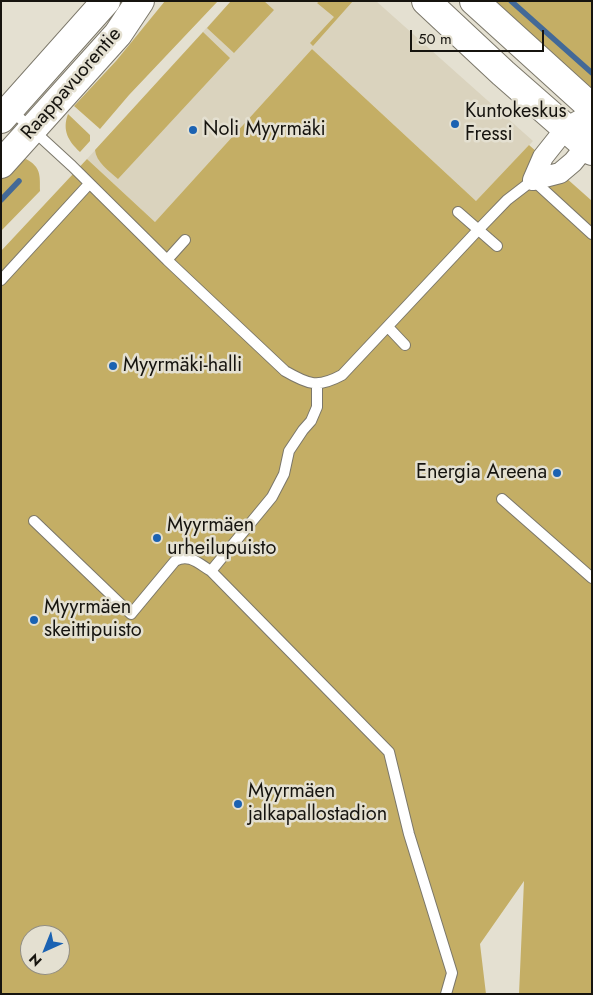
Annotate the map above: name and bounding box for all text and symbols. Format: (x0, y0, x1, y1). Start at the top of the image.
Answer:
scale bar (413, 20, 547, 52)
street label: Raappavuorentie (17, 23, 127, 145)
text: 50 m (418, 28, 452, 50)
place label: Kuntokeskus Fressi (465, 100, 566, 147)
place label: Noli Myyrmäki (203, 118, 326, 142)
marker: Kuntokeskus Fressi (449, 118, 461, 130)
marker: Noli Myyrmäki (187, 124, 199, 136)
place label: Myyrmäki-halli (123, 354, 242, 378)
marker: Myyrmäki-halli (107, 360, 119, 372)
place label: Energia Areena (416, 461, 547, 485)
marker: Energia Areena (551, 467, 563, 479)
place label: Myyrmäen urheilupuisto (167, 514, 276, 561)
marker: Myyrmäen urheilupuisto (151, 532, 163, 544)
place label: Myyrmäen skeittipuisto (44, 596, 142, 643)
marker: Myyrmäen skeittipuisto (28, 614, 40, 626)
place label: Myyrmäen jalkapallostadion (248, 780, 387, 827)
marker: Myyrmäen jalkapallostadion (232, 798, 244, 810)
north arrow (20, 925, 70, 975)
text: N (24, 949, 46, 971)

